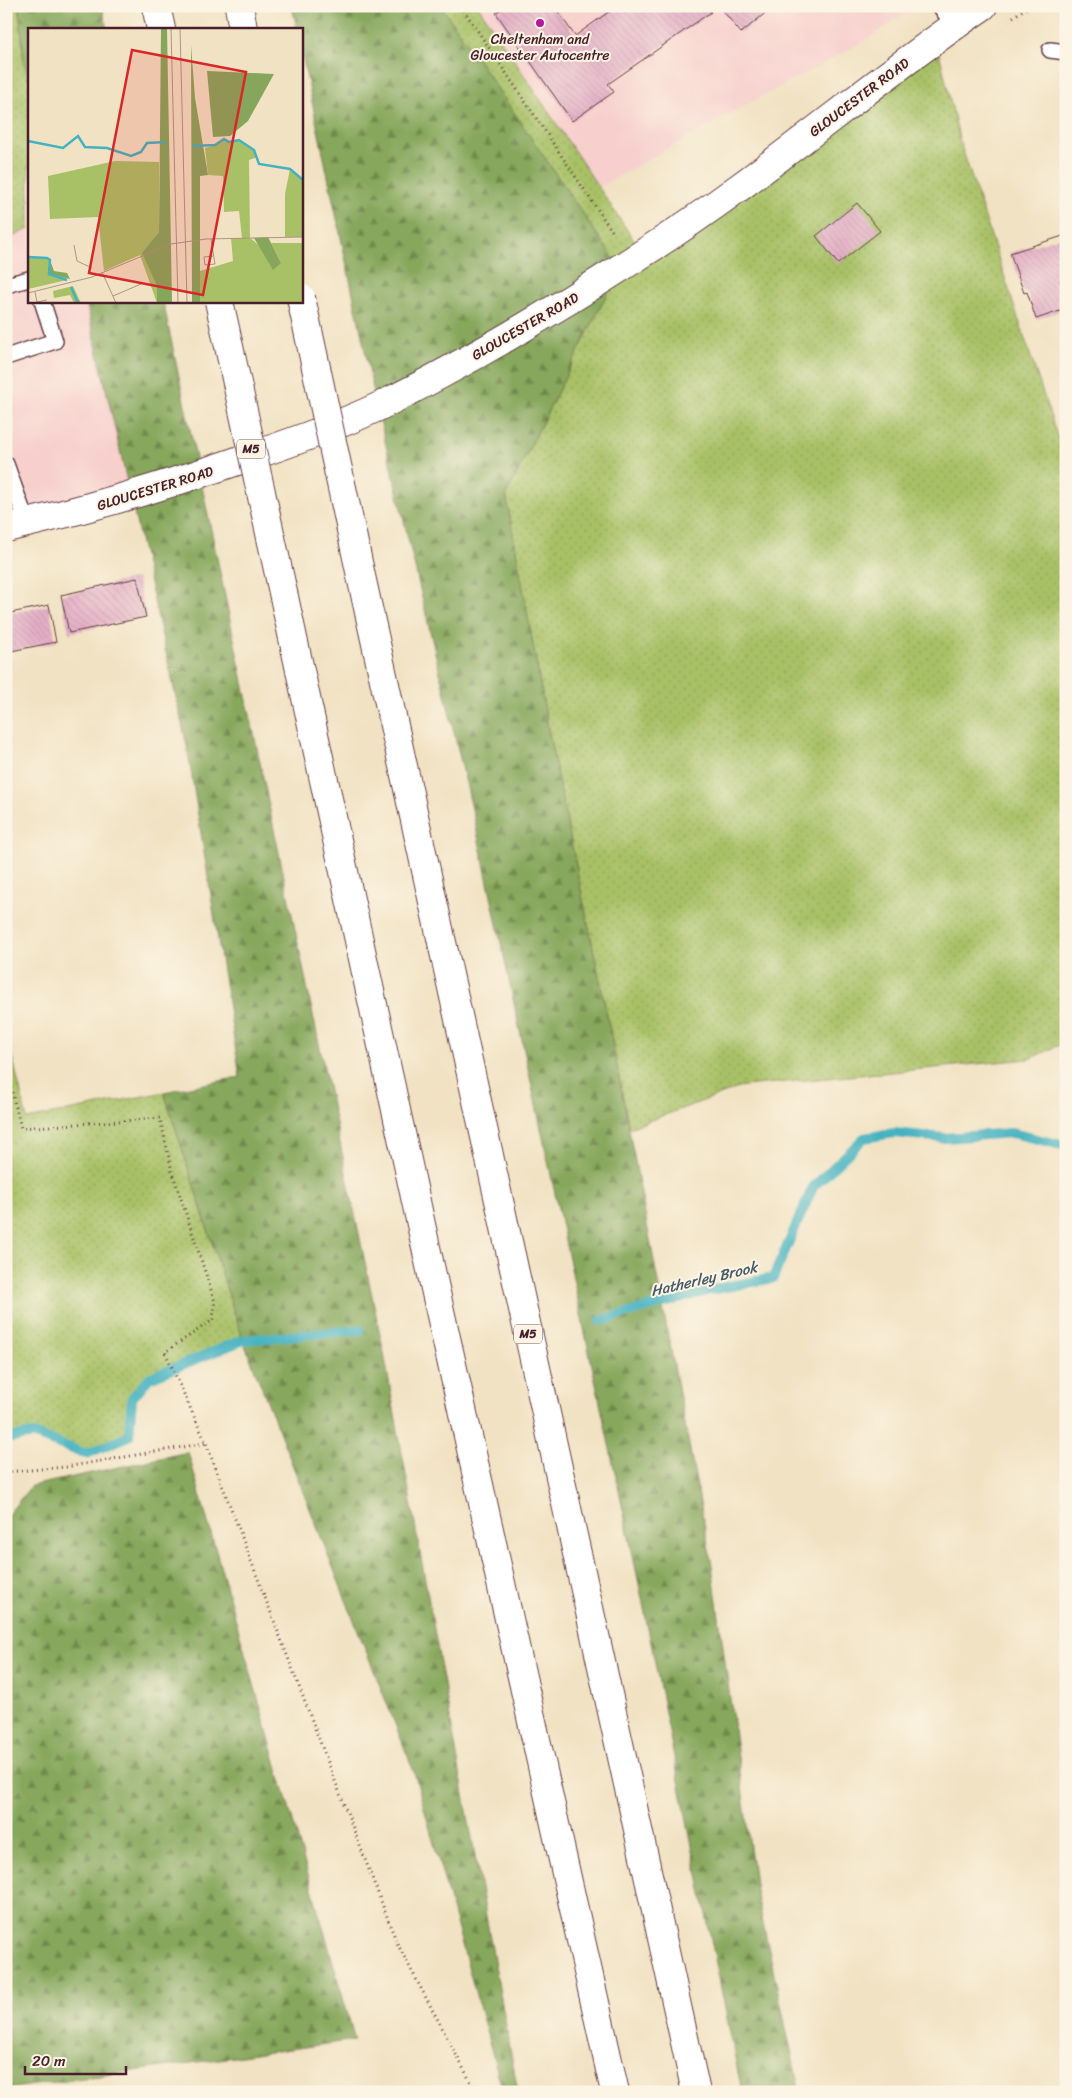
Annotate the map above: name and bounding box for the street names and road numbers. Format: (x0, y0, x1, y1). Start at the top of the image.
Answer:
street label: GLOUCESTER ROAD (804, 51, 915, 144)
street label: GLOUCESTER ROAD (467, 285, 584, 367)
road number: M5 (237, 439, 265, 458)
street label: GLOUCESTER ROAD (94, 459, 217, 518)
road number: M5 (514, 1325, 542, 1344)

